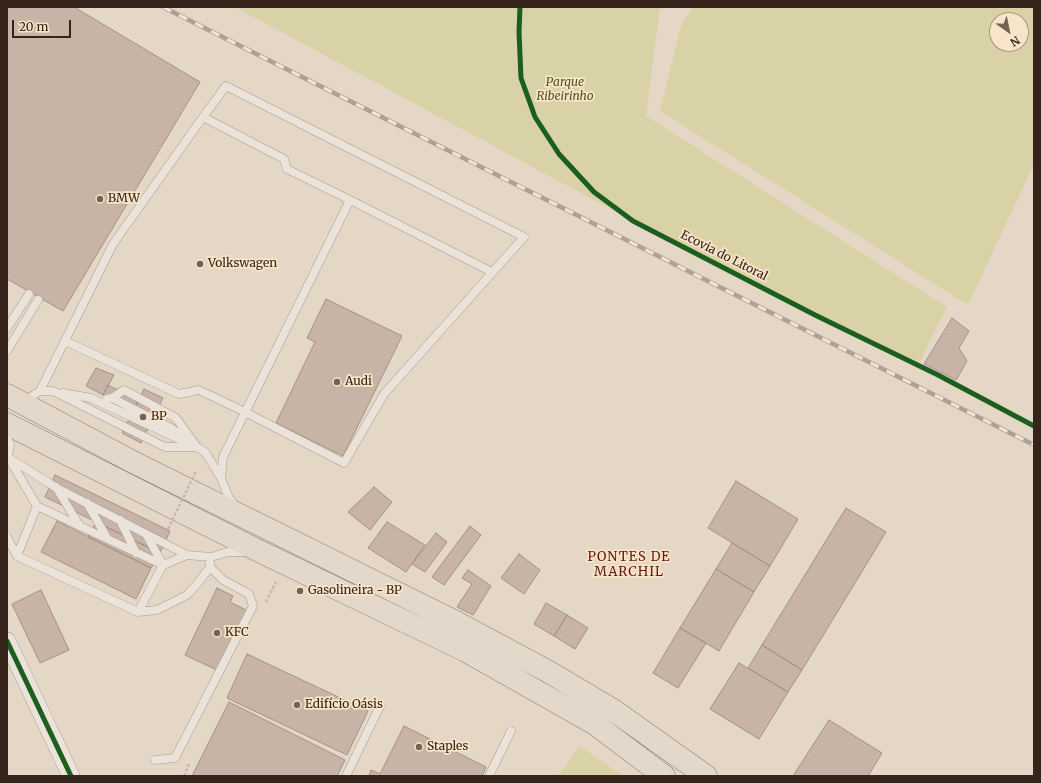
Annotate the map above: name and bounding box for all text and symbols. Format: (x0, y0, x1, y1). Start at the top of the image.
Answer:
scale bar (14, 12, 73, 38)
north arrow (989, 12, 1029, 52)
text: 20 m (19, 19, 48, 34)
text: N (1008, 33, 1022, 49)
park label: Parque Ribeirinho (536, 76, 594, 104)
place label: BMW (108, 192, 140, 206)
marker: BMW (95, 194, 105, 204)
street label: Ecovia do Litoral (678, 228, 770, 284)
place label: Volkswagen (208, 257, 277, 271)
marker: Volkswagen (195, 259, 205, 269)
place label: Audi (345, 375, 372, 389)
marker: Audi (332, 377, 342, 387)
place label: BP (151, 410, 167, 424)
marker: BP (138, 412, 148, 422)
district label: PONTES DE MARCHIL (587, 549, 671, 580)
place label: Gasolineira - BP (308, 584, 402, 598)
marker: Gasolineira - BP (295, 586, 305, 596)
place label: KFC (225, 626, 249, 640)
marker: KFC (212, 628, 222, 638)
place label: Edifício Oásis (305, 698, 383, 712)
marker: Edifício Oásis (292, 700, 302, 710)
place label: Staples (427, 740, 468, 754)
marker: Staples (414, 742, 424, 752)

